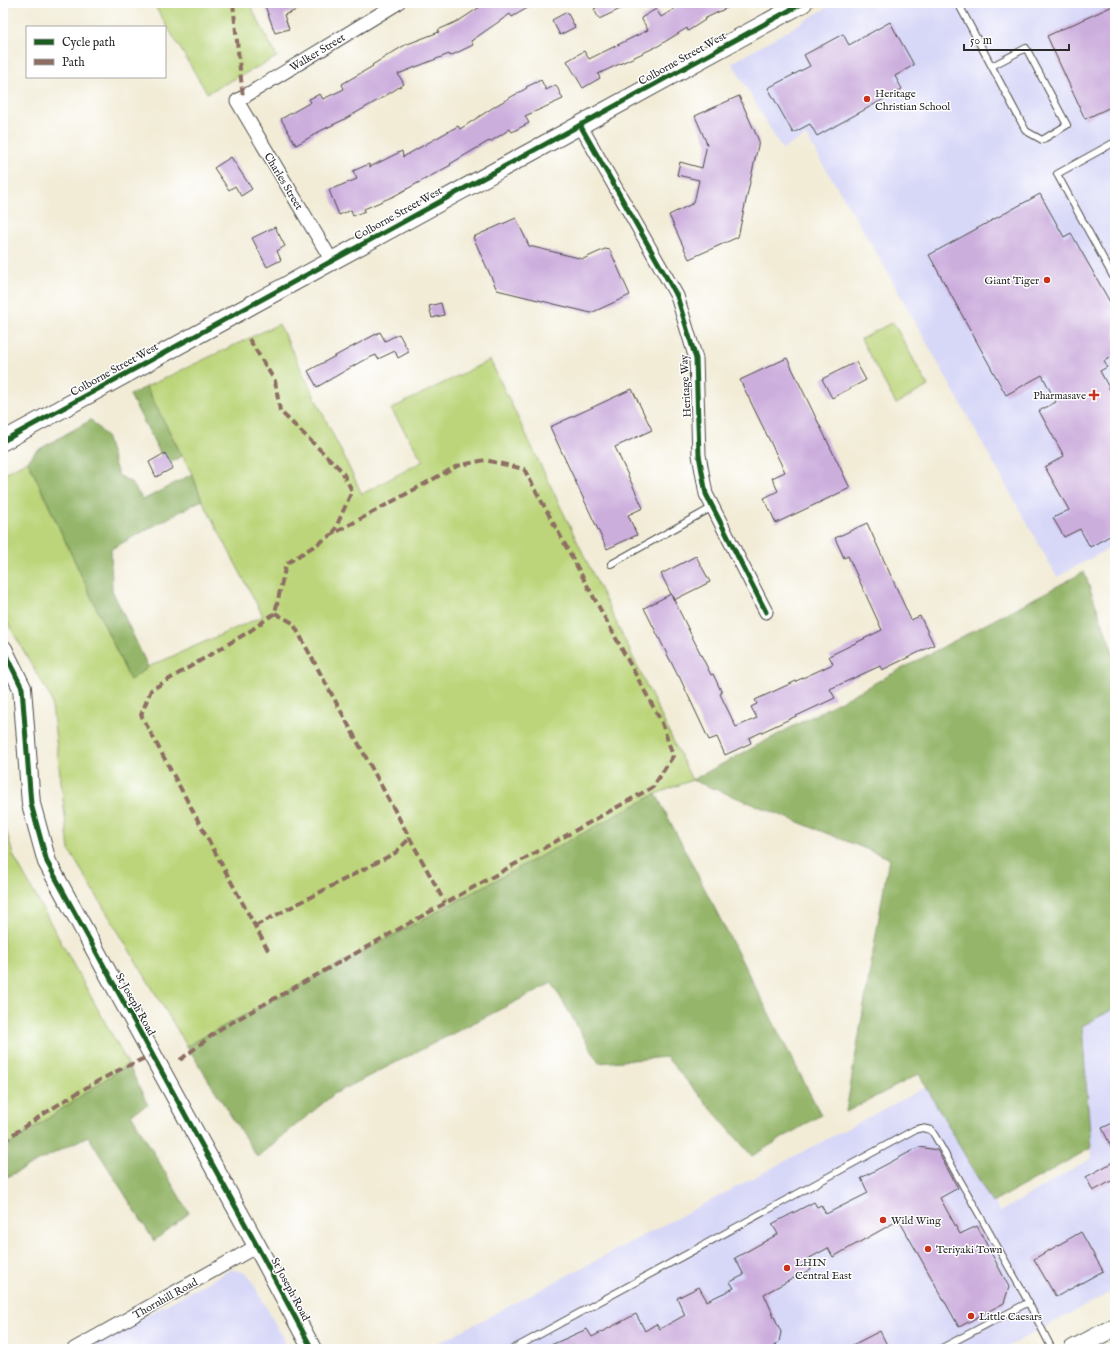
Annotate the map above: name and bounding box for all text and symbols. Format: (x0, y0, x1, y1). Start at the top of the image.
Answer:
legend (26, 26, 166, 78)
scale bar (964, 26, 1069, 52)
street label: Colborne Street West (636, 29, 729, 89)
street label: Walker Street (287, 31, 348, 75)
text: 50 m (970, 33, 992, 48)
text: Cycle path (62, 35, 116, 51)
text: Path (62, 55, 85, 70)
place label: Heritage Christian School (875, 87, 950, 114)
marker: Heritage Christian School (862, 94, 872, 104)
street label: Charles Street (261, 150, 306, 213)
street label: Colborne Street West (352, 184, 445, 244)
place label: Giant Tiger (985, 274, 1039, 288)
marker: Giant Tiger (1042, 275, 1052, 285)
street label: Colborne Street West (68, 340, 161, 400)
street label: Heritage Way (677, 353, 695, 418)
place label: Pharmasave (1033, 389, 1086, 403)
marker: Pharmasave (1089, 390, 1099, 400)
street label: St Joseph Road (112, 971, 158, 1039)
place label: Wild Wing (891, 1214, 942, 1228)
marker: Wild Wing (878, 1215, 888, 1225)
place label: Teriyaki Town (936, 1243, 1002, 1257)
marker: Teriyaki Town (923, 1244, 933, 1254)
street label: St Joseph Road (268, 1255, 313, 1324)
place label: LHIN Central East (795, 1256, 852, 1283)
marker: LHIN Central East (782, 1263, 792, 1273)
street label: Thornhill Road (131, 1275, 200, 1322)
place label: Little Caesars (979, 1310, 1042, 1324)
marker: Little Caesars (966, 1311, 976, 1321)

